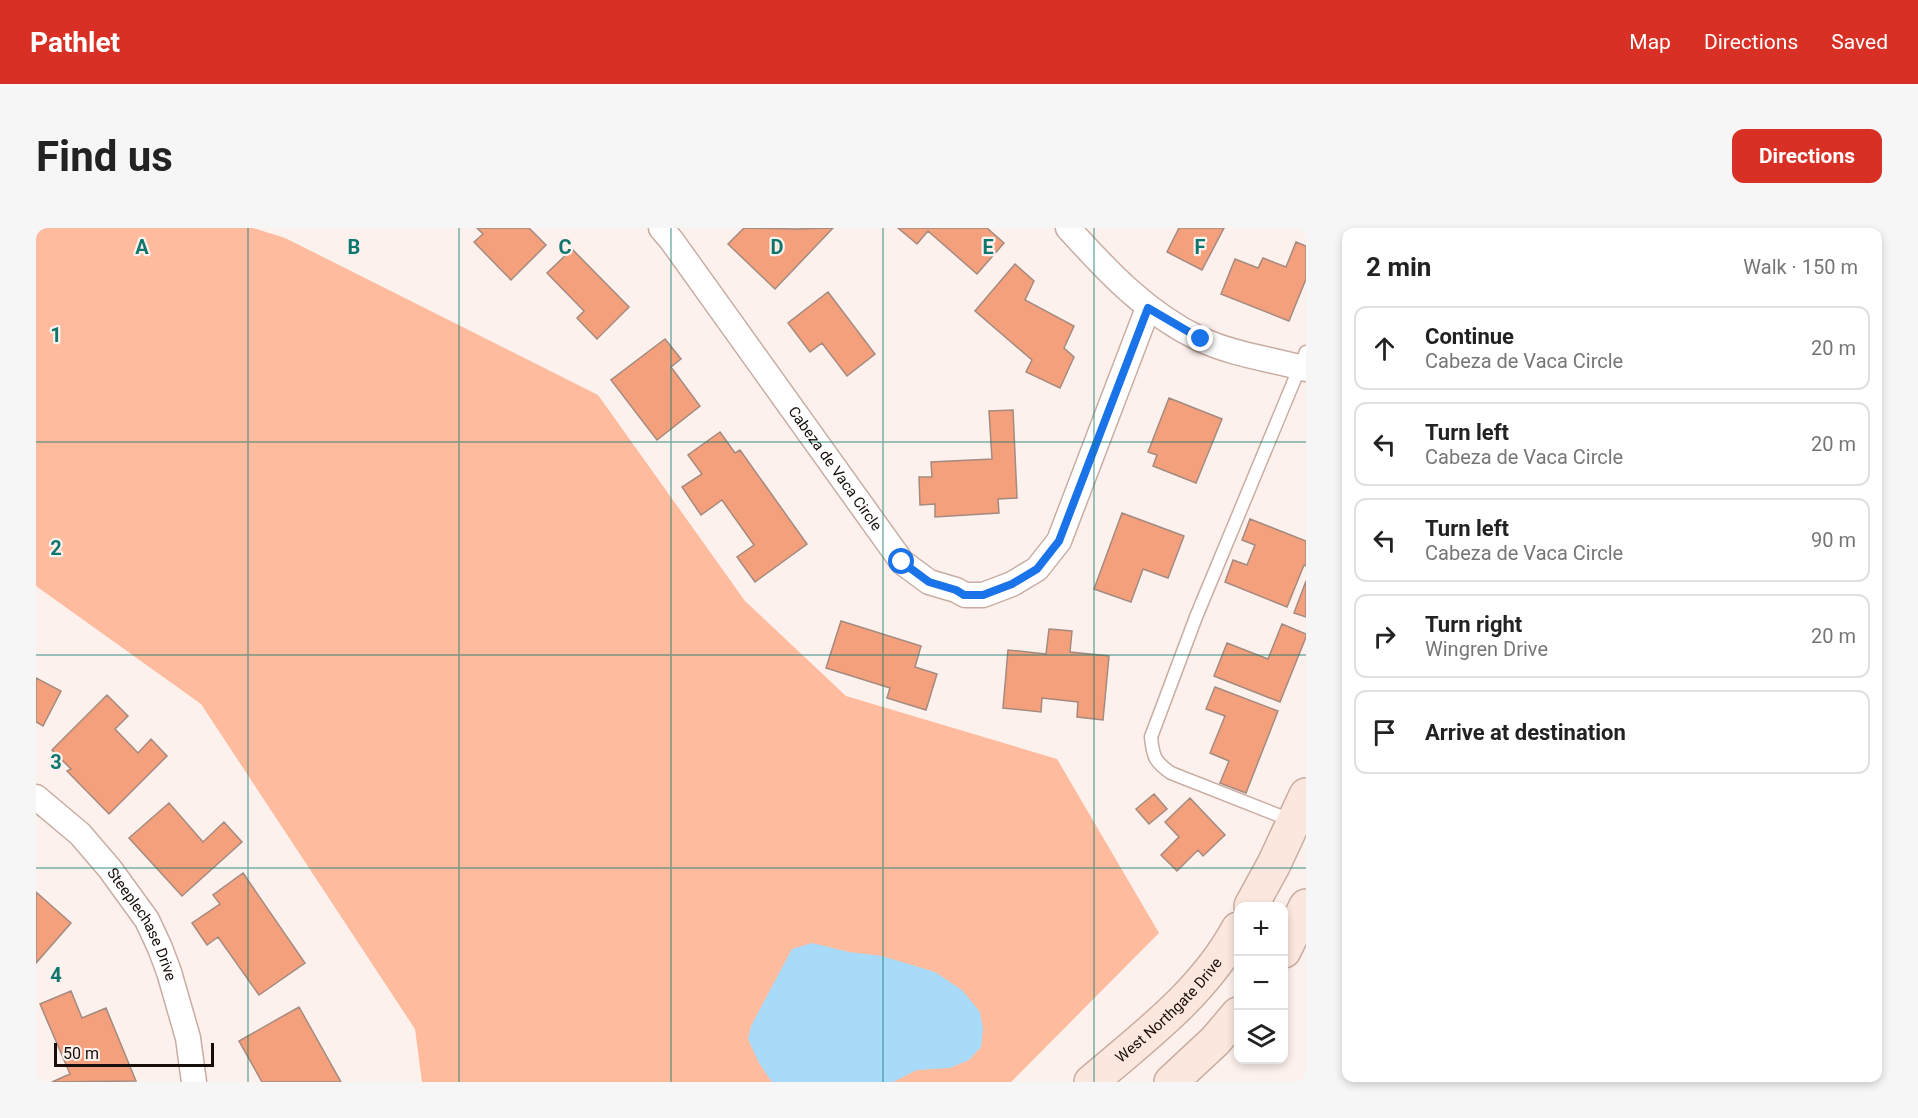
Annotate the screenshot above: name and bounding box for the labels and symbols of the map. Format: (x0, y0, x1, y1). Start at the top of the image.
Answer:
text: A (135, 235, 149, 259)
text: B (348, 235, 360, 259)
text: C (558, 235, 572, 259)
text: D (771, 235, 784, 259)
text: E (982, 235, 994, 259)
text: F (1195, 235, 1206, 259)
text: 1 (50, 323, 62, 347)
route end (1187, 325, 1213, 351)
street label: Cabeza de Vaca Circle (784, 403, 886, 534)
text: 2 (50, 536, 62, 560)
route start (888, 548, 914, 574)
text: 3 (50, 750, 62, 774)
street label: Steeplechase Drive (103, 864, 180, 983)
street label: West Northgate Drive (1112, 954, 1226, 1067)
text: 4 (50, 963, 62, 987)
scale bar (54, 1040, 214, 1068)

